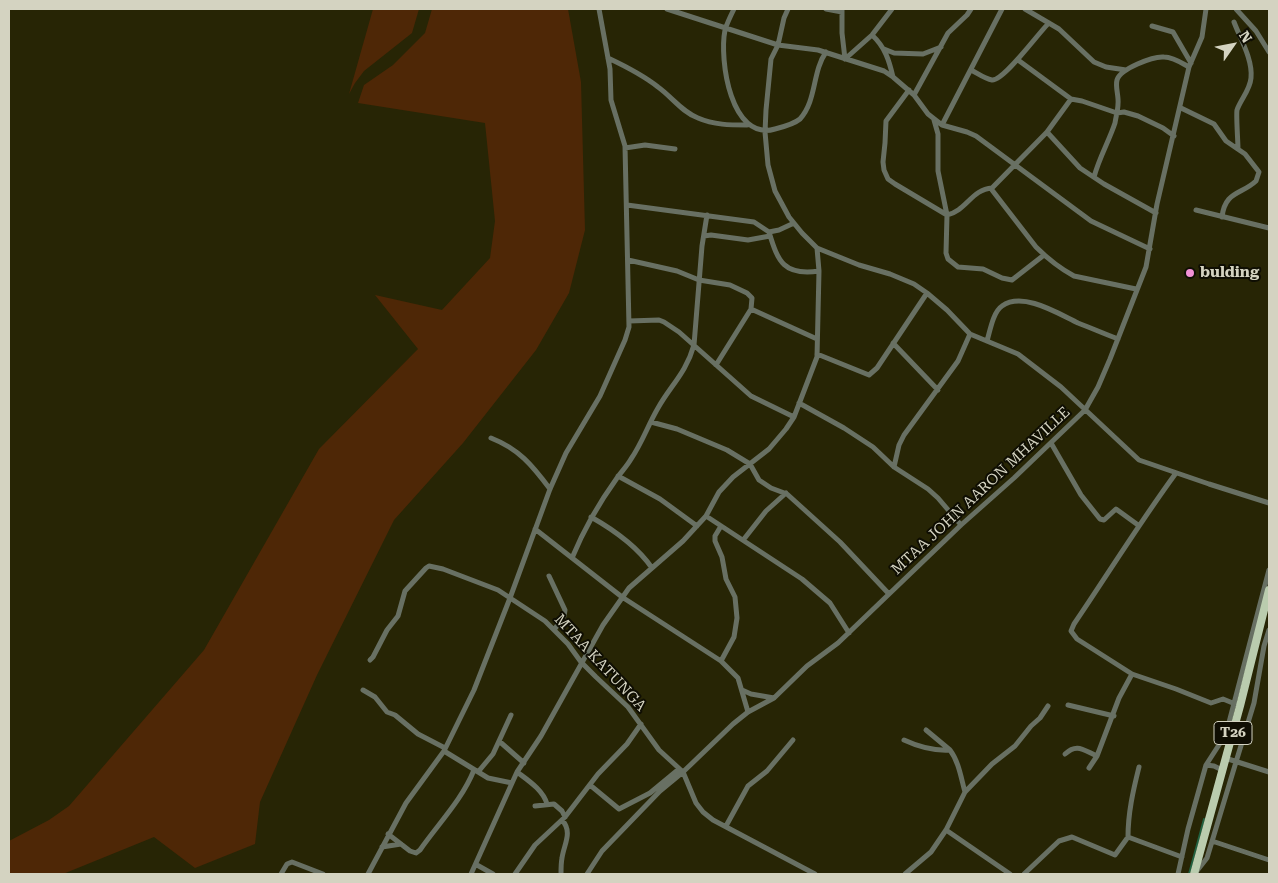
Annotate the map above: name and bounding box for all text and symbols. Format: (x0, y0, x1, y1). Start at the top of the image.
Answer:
north arrow (1208, 20, 1258, 70)
text: N (1236, 28, 1255, 46)
place label: bulding (1200, 264, 1259, 282)
marker: bulding (1184, 267, 1196, 279)
street label: MTAA JOHN AARON MHAVILLE (888, 403, 1074, 579)
street label: MTAA KATUNGA (550, 611, 650, 715)
road number: T26 (1214, 721, 1252, 744)

